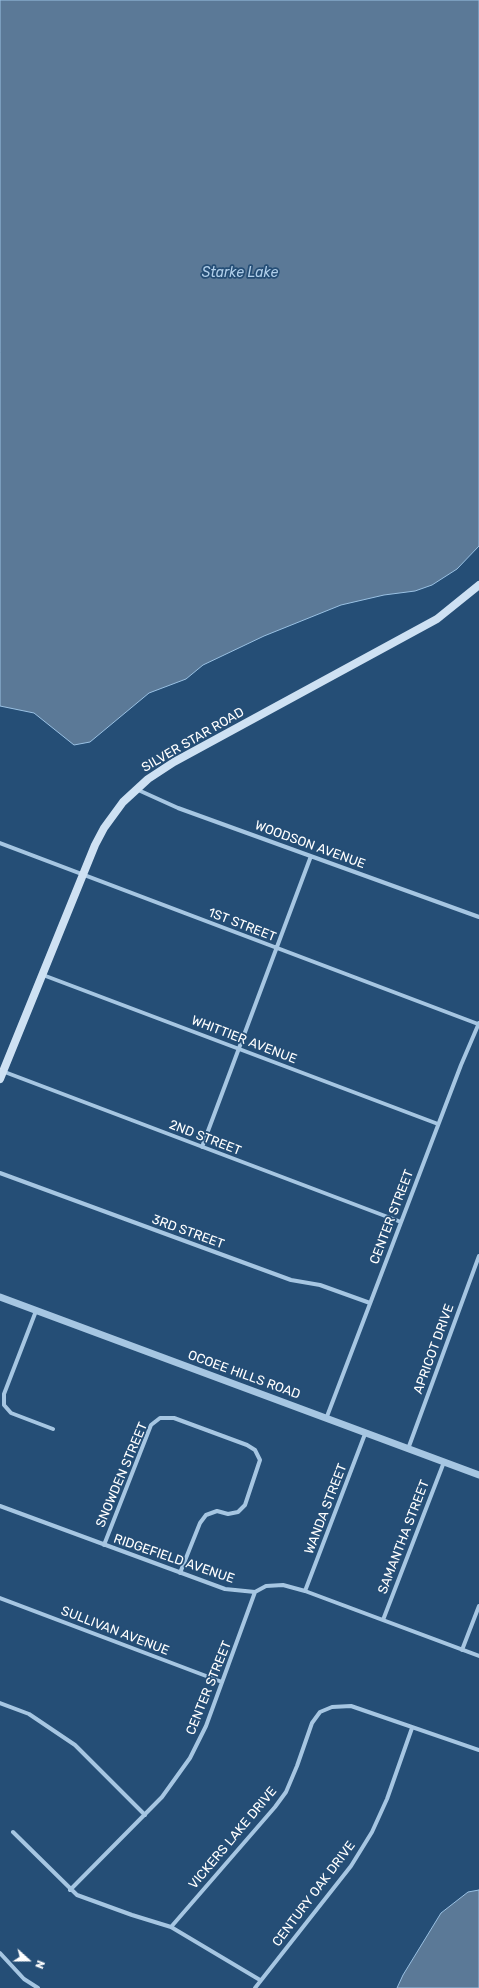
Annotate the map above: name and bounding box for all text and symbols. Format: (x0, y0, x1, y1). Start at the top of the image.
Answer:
water label: Starke Lake (202, 265, 278, 281)
street label: SILVER STAR ROAD (139, 704, 247, 776)
street label: WOODSON AVENUE (253, 818, 367, 872)
street label: 1ST STREET (206, 905, 278, 945)
street label: WHITTIER AVENUE (189, 1013, 299, 1067)
street label: 2ND STREET (167, 1117, 243, 1159)
street label: CENTER STREET (367, 1168, 417, 1266)
street label: 3RD STREET (150, 1212, 226, 1252)
street label: APRICOT DRIVE (411, 1302, 457, 1396)
street label: OCOEE HILLS ROAD (186, 1347, 302, 1403)
street label: SNOWDEN STREET (93, 1420, 151, 1530)
street label: WANDA STREET (302, 1461, 350, 1557)
street label: SAMANTHA STREET (375, 1478, 433, 1596)
street label: RIDGEFIELD AVENUE (112, 1531, 236, 1587)
street label: SULLIVAN AVENUE (59, 1603, 171, 1659)
street label: CENTER STREET (183, 1639, 235, 1737)
street label: VICKERS LAKE DRIVE (186, 1784, 280, 1892)
street label: CENTURY OAK DRIVE (269, 1838, 359, 1950)
north arrow (8, 1940, 48, 1980)
text: N (32, 1958, 47, 1970)

